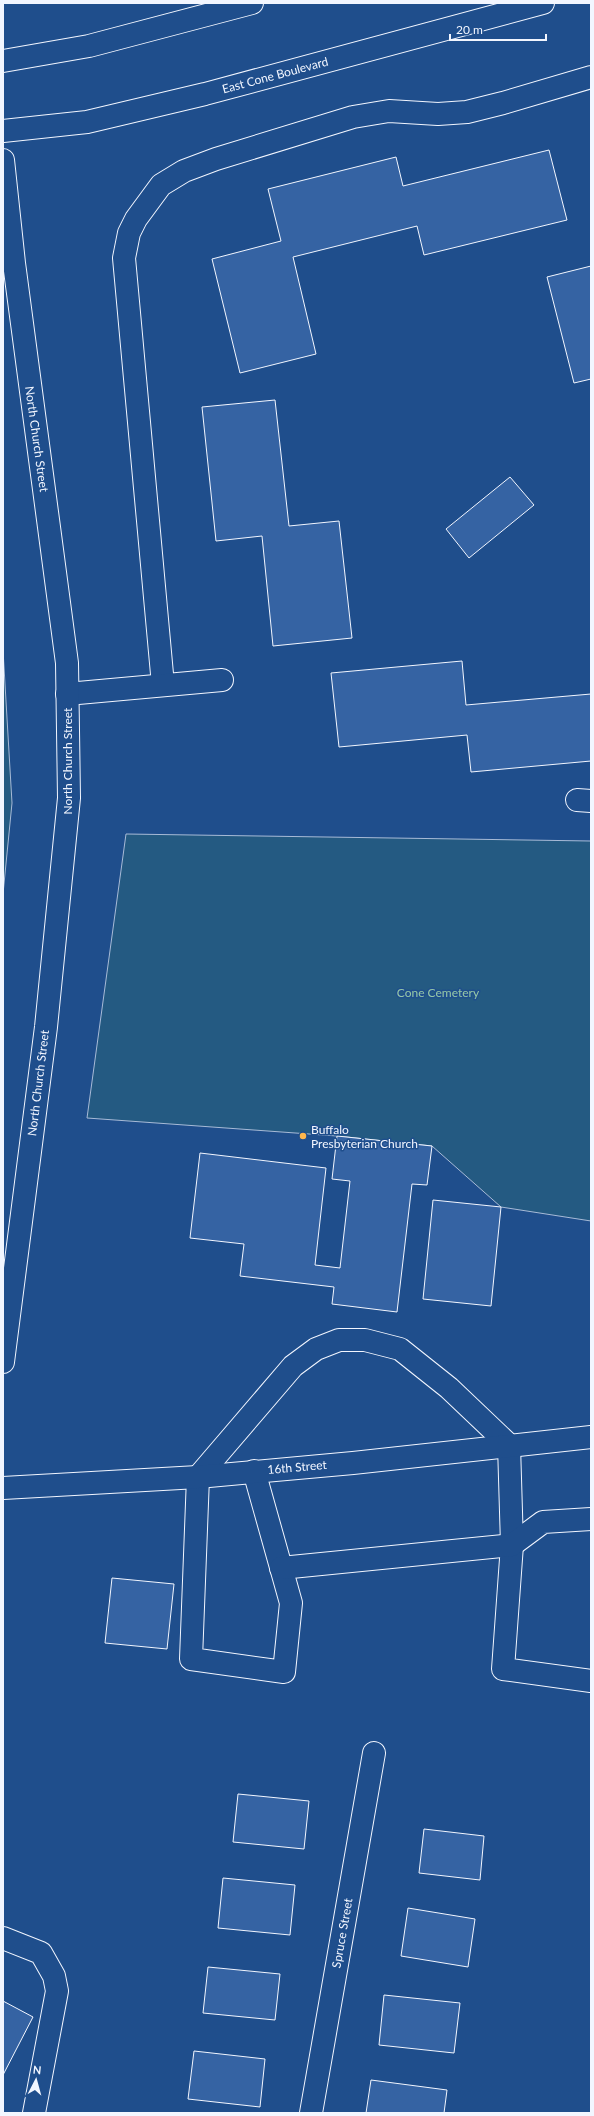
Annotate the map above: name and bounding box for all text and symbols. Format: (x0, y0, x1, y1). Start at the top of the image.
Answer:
scale bar (450, 16, 546, 42)
text: 20 m (456, 22, 483, 37)
street label: East Cone Boulevard (220, 54, 330, 96)
street label: North Church Street (22, 385, 52, 494)
street label: North Church Street (60, 707, 75, 814)
park label: Cone Cemetery (397, 985, 480, 1000)
street label: North Church Street (24, 1028, 52, 1137)
place label: Buffalo Presbyterian Church (311, 1122, 418, 1151)
marker: Buffalo Presbyterian Church (298, 1131, 308, 1141)
street label: 16th Street (267, 1457, 328, 1477)
street label: Spruce Street (328, 1896, 356, 1969)
north arrow (16, 2060, 56, 2100)
text: N (32, 2063, 42, 2076)

